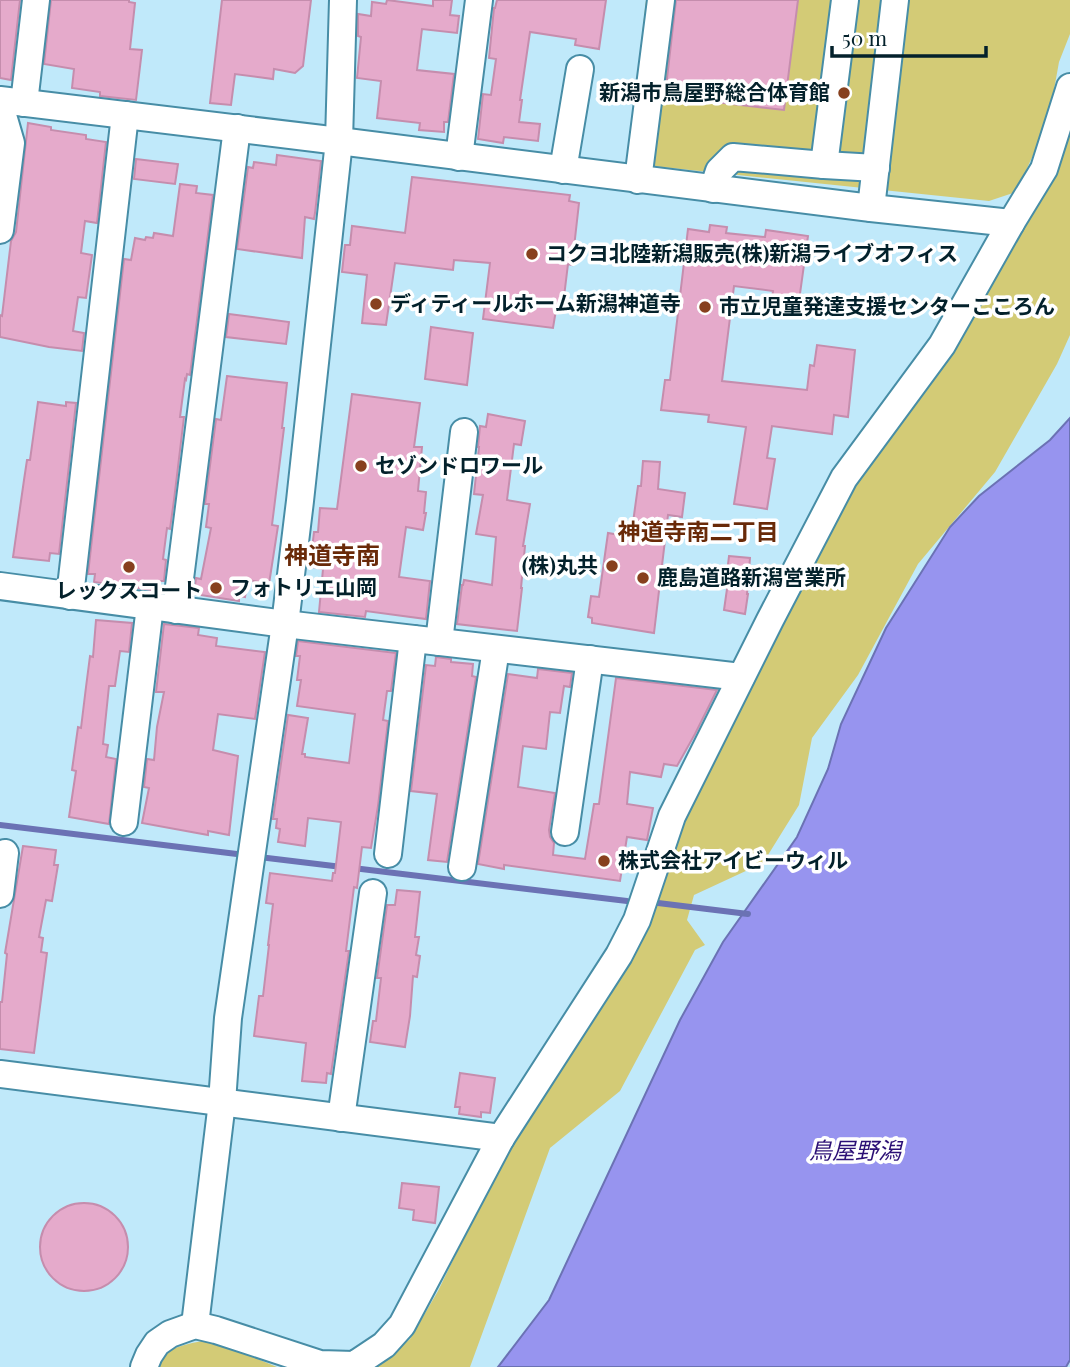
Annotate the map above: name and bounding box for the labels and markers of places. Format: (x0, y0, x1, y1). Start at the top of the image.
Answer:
place label: 新潟市鳥屋野総合体育館 (599, 77, 830, 105)
marker: 新潟市鳥屋野総合体育館 (836, 85, 852, 101)
place label: コクヨ北陸新潟販売(株)新潟ライブオフィス (546, 238, 958, 266)
marker: コクヨ北陸新潟販売(株)新潟ライブオフィス (524, 246, 540, 262)
place label: ディティールホーム新潟神道寺 (390, 288, 681, 316)
place label: 市立児童発達支援センターこころん (719, 291, 1055, 319)
marker: ディティールホーム新潟神道寺 (368, 296, 384, 312)
marker: 市立児童発達支援センターこころん (697, 299, 713, 315)
place label: セゾンドロワール (375, 450, 543, 478)
marker: セゾンドロワール (353, 458, 369, 474)
place label: (株)丸共 (522, 550, 598, 578)
marker: (株)丸共 (604, 558, 620, 574)
marker: レックスコート (121, 559, 137, 575)
place label: 鹿島道路新潟営業所 (657, 562, 846, 590)
marker: 鹿島道路新潟営業所 (635, 570, 651, 586)
place label: フォトリエ山岡 (230, 572, 377, 600)
place label: レックスコート (56, 575, 202, 603)
marker: フォトリエ山岡 (208, 580, 224, 596)
place label: 株式会社アイビーウィル (618, 845, 848, 873)
marker: 株式会社アイビーウィル (596, 853, 612, 869)

